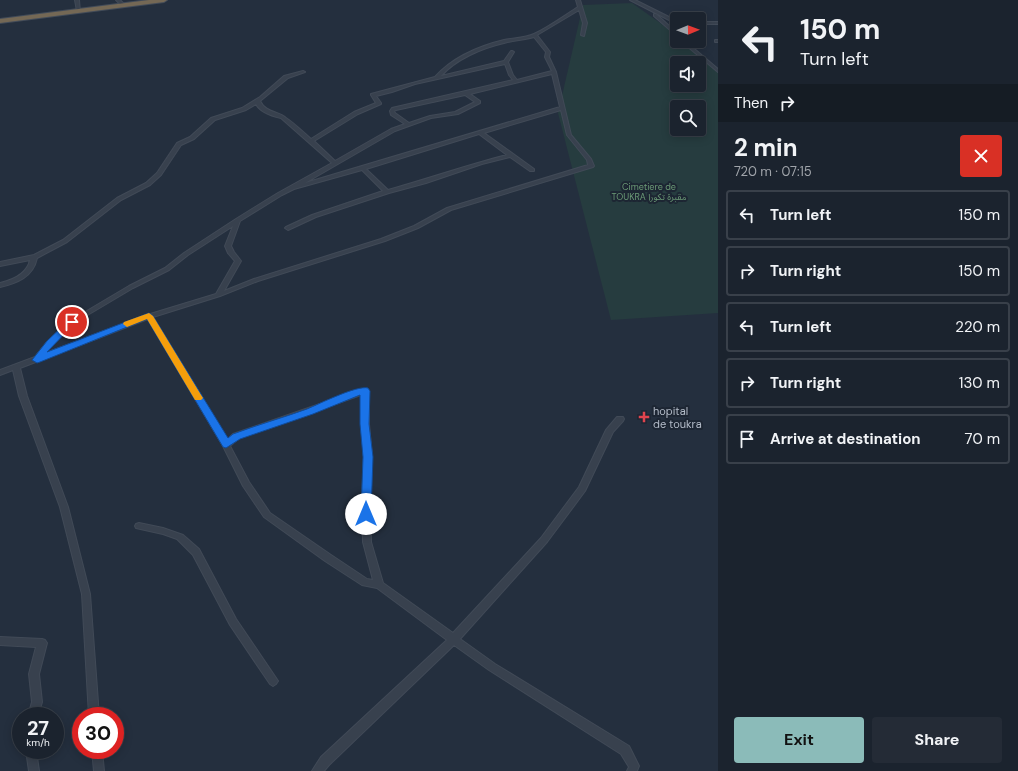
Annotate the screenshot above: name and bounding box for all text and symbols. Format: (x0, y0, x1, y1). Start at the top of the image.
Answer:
text: 150 m (800, 11, 880, 48)
north arrow (670, 12, 706, 48)
map controls (670, 12, 706, 136)
icon: left (734, 16, 786, 68)
text: Turn left (800, 47, 869, 71)
button: sound (670, 56, 706, 92)
icon: right (776, 92, 798, 114)
text: Then (734, 93, 768, 113)
button: search (670, 100, 706, 136)
text: 2 min (734, 132, 797, 163)
button: close (960, 135, 1002, 177)
text: 720 m · 07:15 (734, 163, 812, 180)
park label: Cimetiere de TOUKRA مقبرة تكورا (612, 181, 687, 203)
icon: left (736, 204, 758, 226)
text: Turn left (770, 205, 831, 225)
text: 150 m (959, 205, 1000, 225)
icon: right (736, 260, 758, 282)
text: Turn right (770, 261, 841, 281)
text: 150 m (959, 261, 1000, 281)
pin (55, 305, 89, 339)
icon: arrive (61, 311, 83, 333)
icon: left (736, 316, 758, 338)
text: Turn left (770, 317, 831, 337)
text: 220 m (955, 317, 1000, 337)
icon: right (736, 372, 758, 394)
text: Turn right (770, 373, 841, 393)
text: 130 m (959, 373, 1000, 393)
place label: hopital de toukra (653, 404, 702, 431)
marker: hopital de toukra (638, 411, 650, 423)
icon: arrive (736, 428, 758, 450)
text: Arrive at destination (770, 429, 921, 449)
text: 70 m (965, 429, 1000, 449)
position arrow (345, 493, 387, 535)
speed limit sign: 30 (72, 707, 124, 759)
text: 27 (27, 715, 49, 741)
button: Exit (734, 717, 864, 763)
button: Share (872, 717, 1002, 763)
text: km/h (26, 736, 50, 749)

